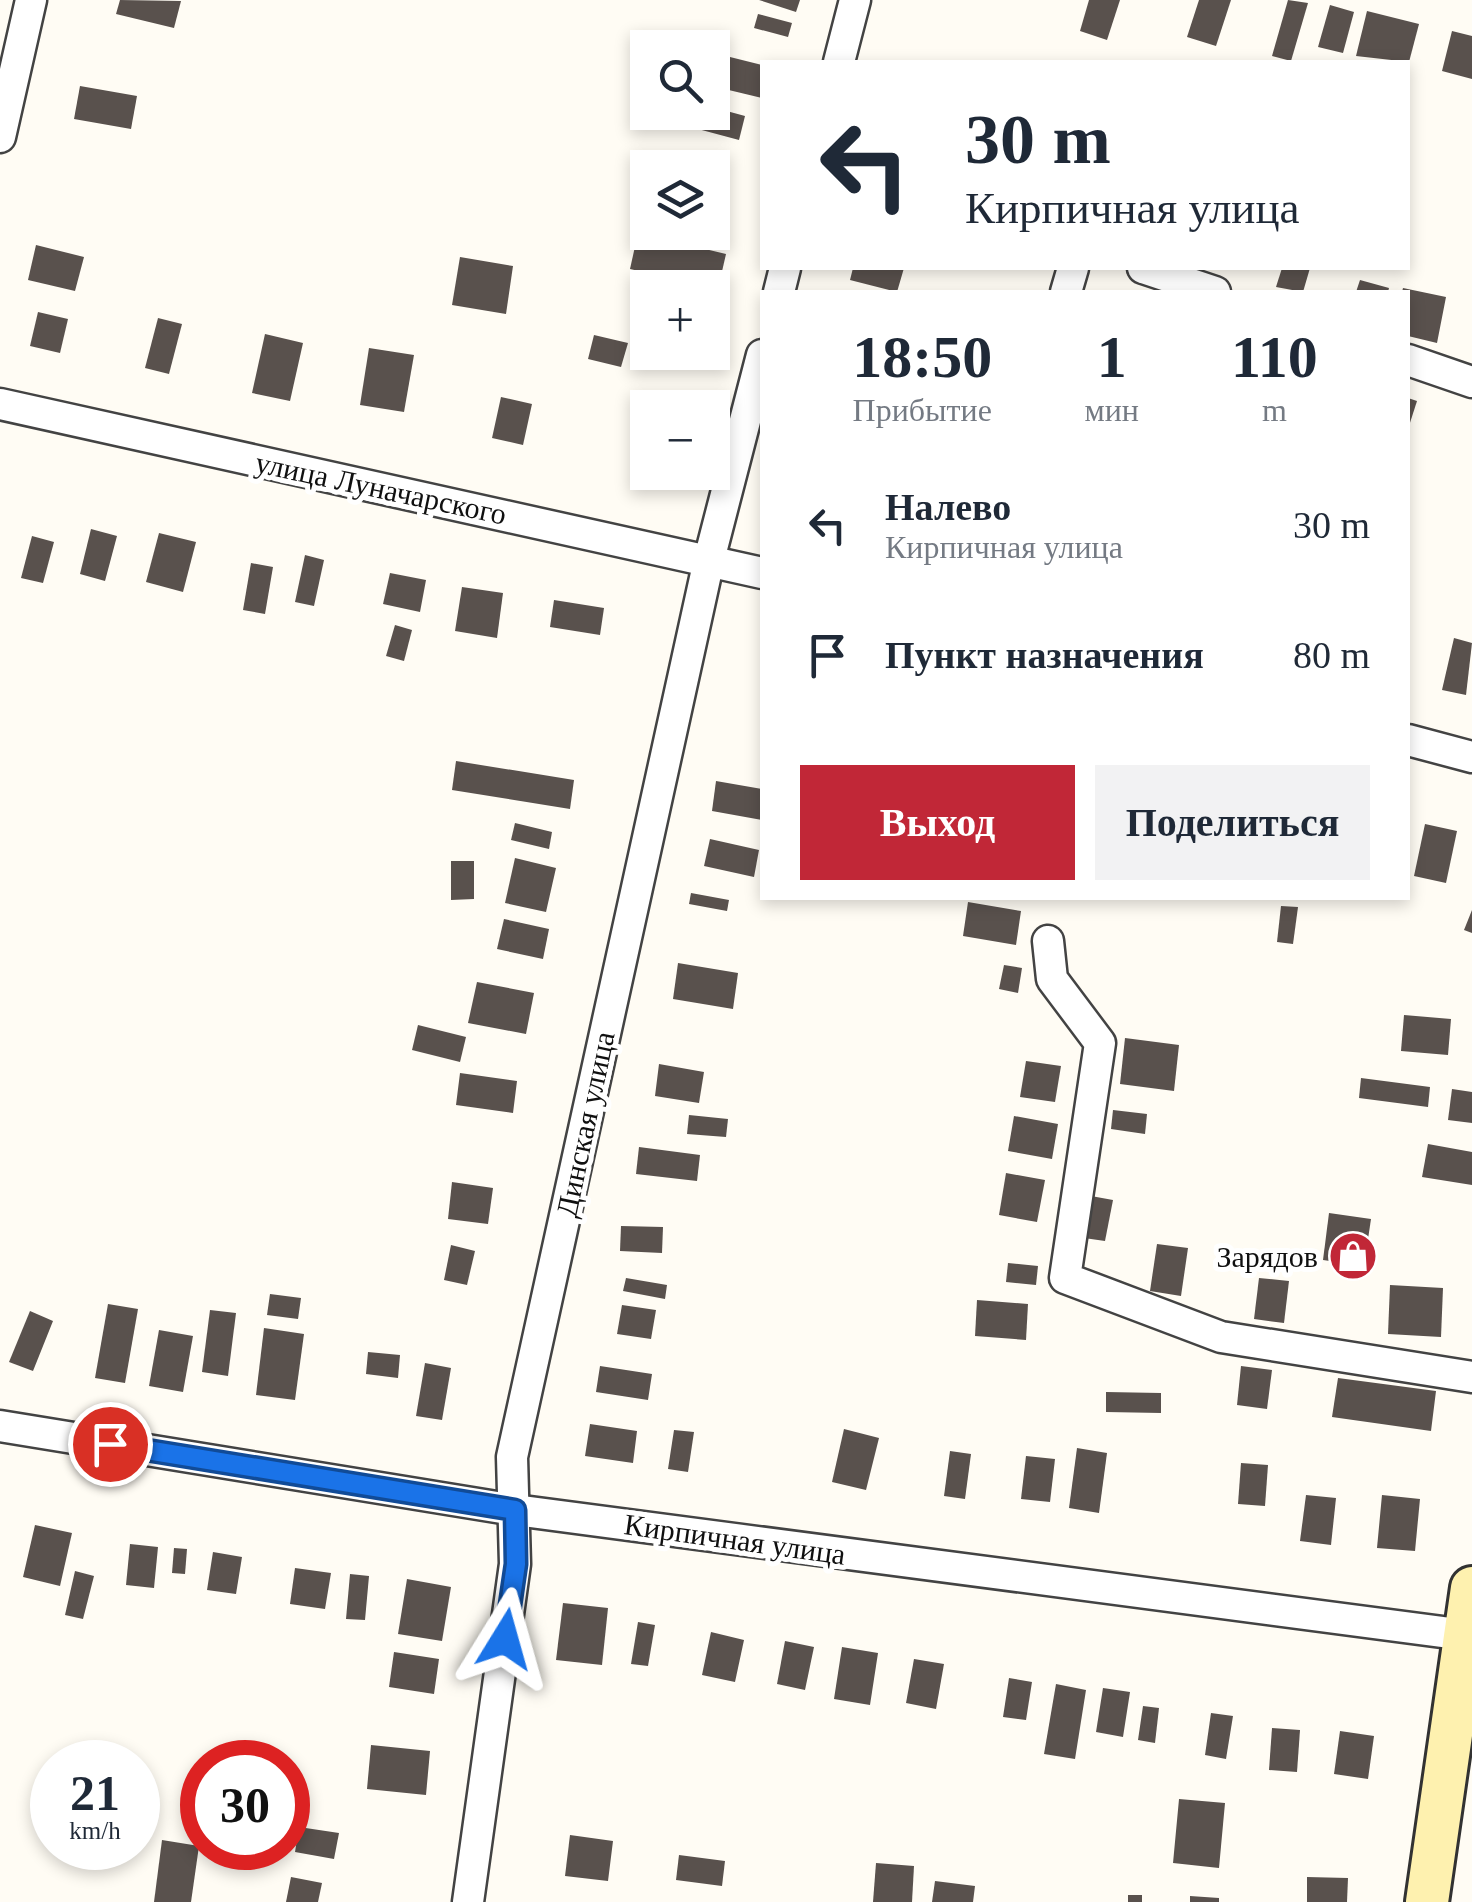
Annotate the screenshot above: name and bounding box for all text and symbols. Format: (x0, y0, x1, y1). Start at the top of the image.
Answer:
map controls (630, 30, 730, 490)
button: search (630, 30, 730, 130)
icon: left (800, 100, 930, 230)
text: 30 m (965, 101, 1111, 178)
button: layers (630, 150, 730, 250)
text: Кирпичная улица (965, 183, 1300, 233)
button: + (630, 270, 730, 370)
text: 18:50 (852, 324, 992, 390)
text: 1 (1097, 324, 1127, 390)
text: 110 (1231, 324, 1318, 390)
button: − (630, 390, 730, 490)
text: Прибытие (853, 392, 992, 428)
text: мин (1084, 392, 1139, 428)
text: m (1262, 392, 1287, 428)
street label: улица Луначарского (253, 445, 509, 531)
text: Налево (885, 486, 1011, 528)
icon: left (800, 498, 855, 553)
text: 30 m (1293, 504, 1370, 546)
text: Кирпичная улица (885, 529, 1123, 565)
icon: arrive (800, 628, 855, 683)
text: Пункт назначения (885, 634, 1204, 676)
text: 80 m (1293, 634, 1370, 676)
button: Выход (800, 765, 1075, 880)
button: Поделиться (1095, 765, 1370, 880)
street label: Динская улица (549, 1028, 621, 1220)
shop icon: Зарядов (1327, 1230, 1379, 1282)
place label: Зарядов (1216, 1240, 1318, 1273)
pin (68, 1402, 153, 1487)
icon: arrive (83, 1417, 138, 1472)
street label: Кирпичная улица (622, 1507, 848, 1571)
position arrow (453, 1587, 557, 1691)
speed limit sign: 30 (180, 1740, 310, 1870)
text: 21 (70, 1765, 120, 1821)
text: km/h (69, 1817, 121, 1844)

